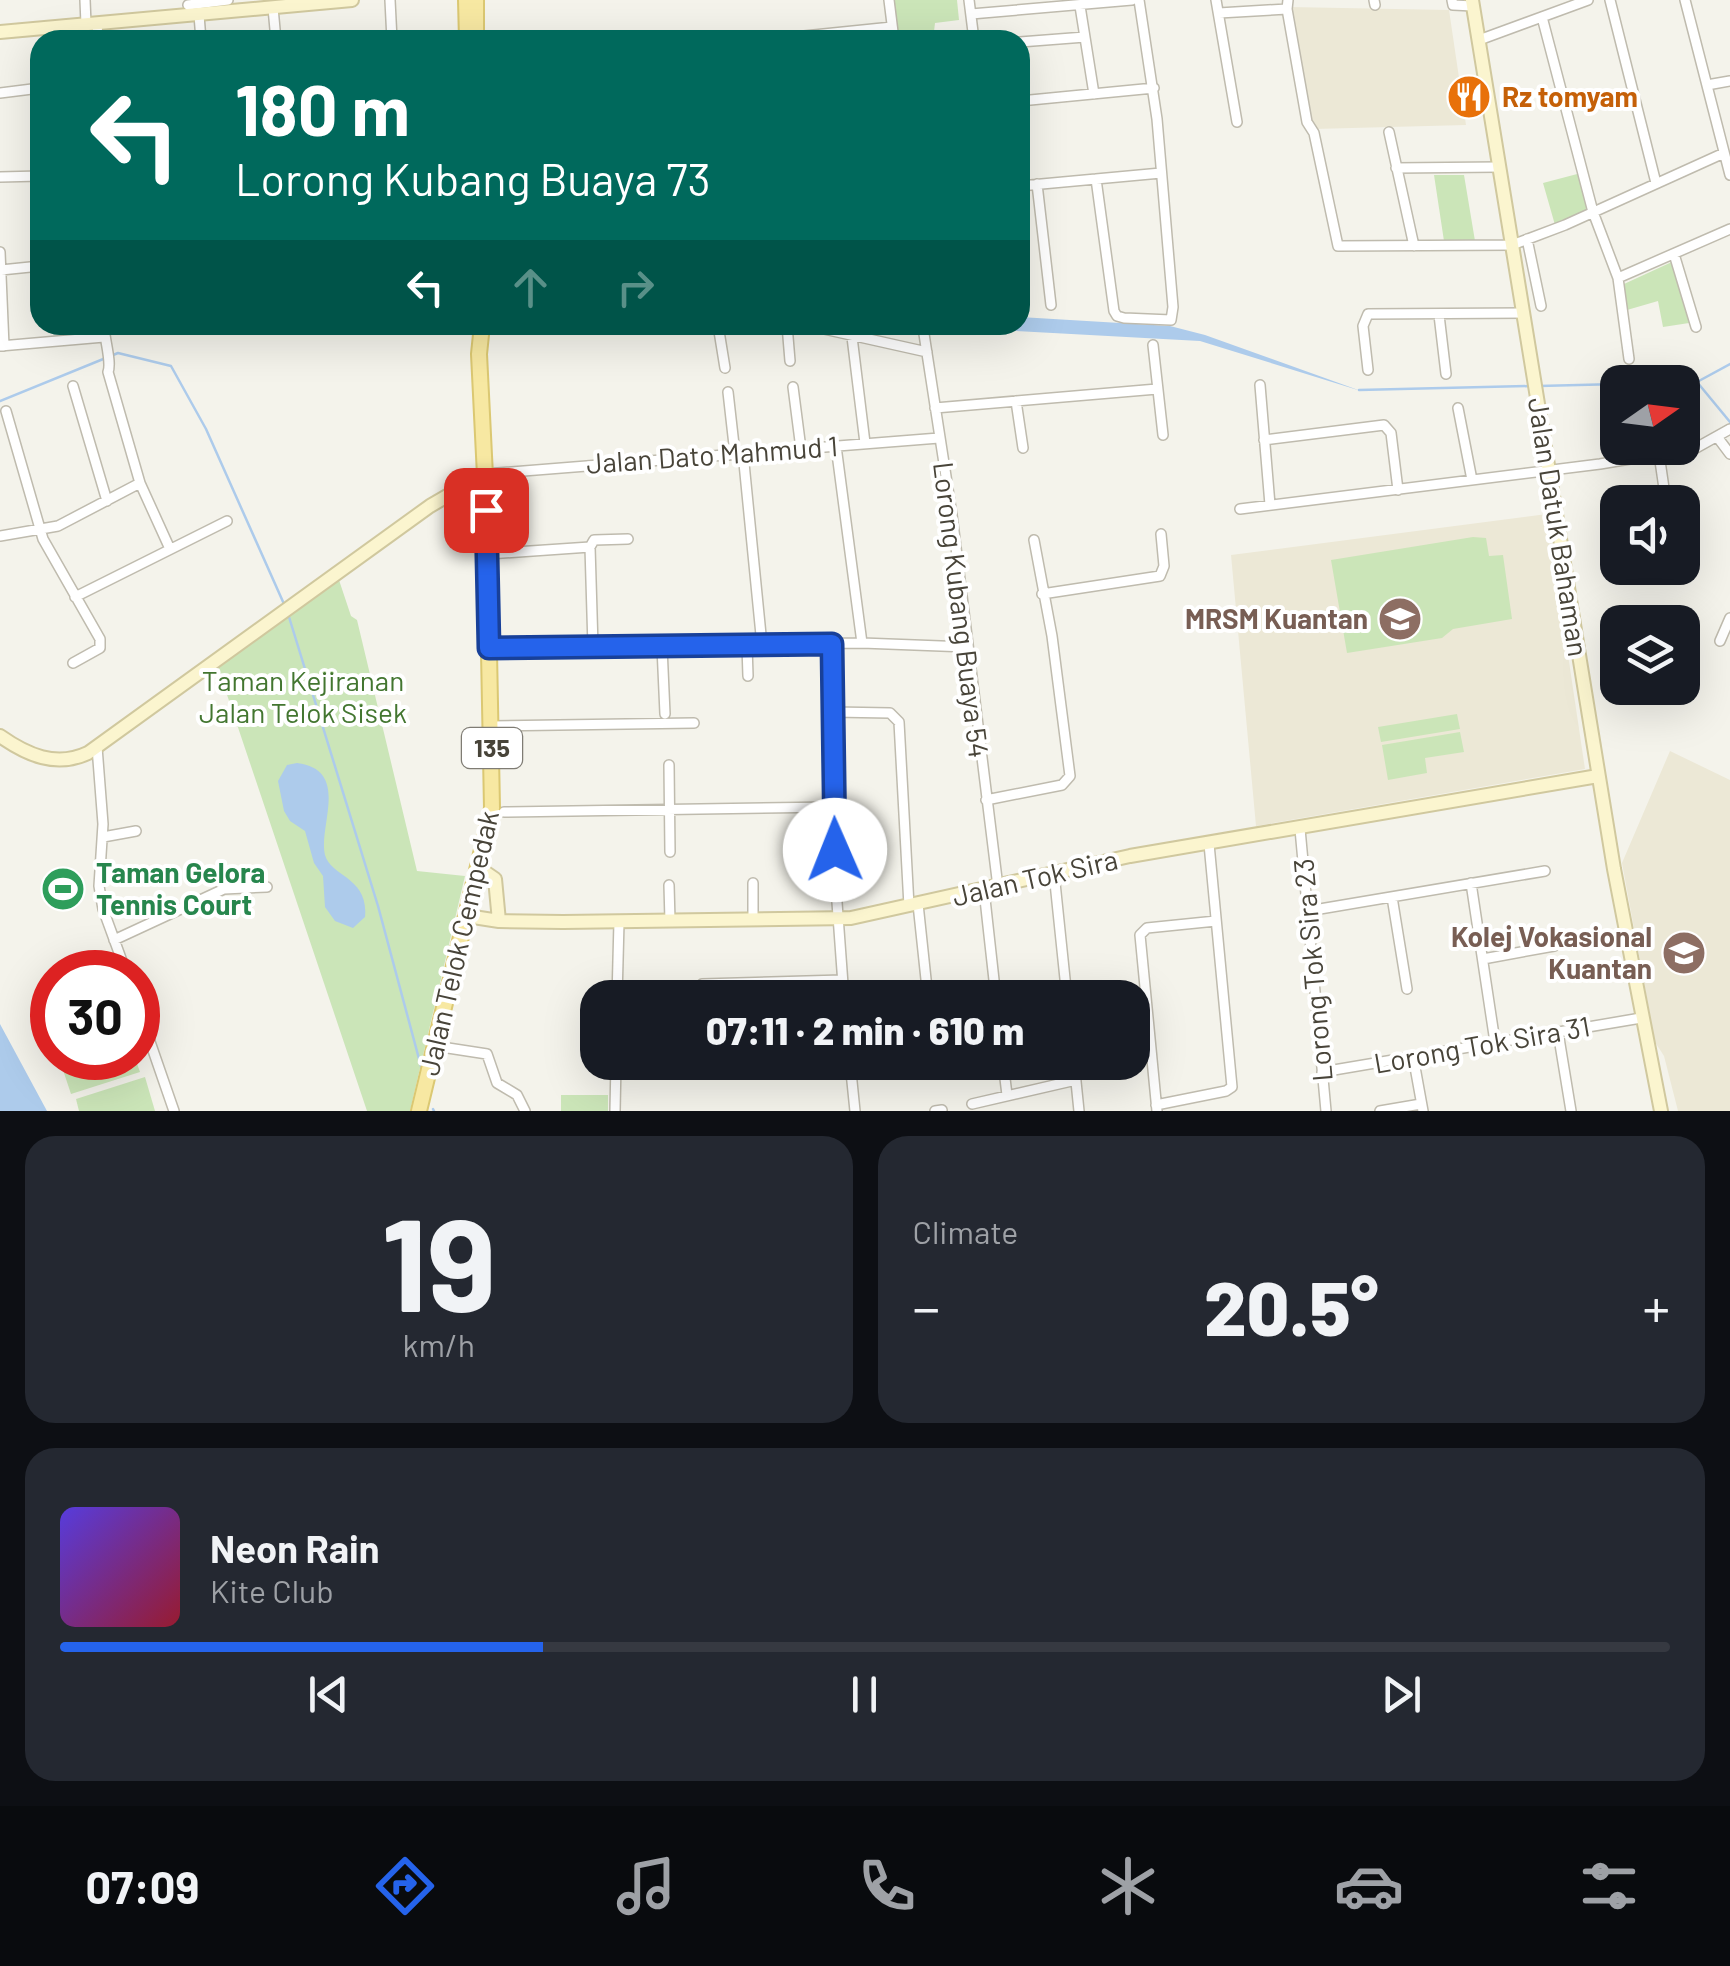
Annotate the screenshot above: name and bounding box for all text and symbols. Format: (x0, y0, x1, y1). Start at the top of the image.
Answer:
text: 180 m (235, 66, 410, 150)
icon: left (70, 70, 200, 200)
restaurant icon: Rz tomyam (1446, 74, 1492, 120)
place label: Rz tomyam (1502, 79, 1638, 113)
text: Lorong Kubang Buaya 73 (235, 151, 711, 205)
icon: left (398, 260, 453, 315)
icon: ahead (503, 260, 558, 315)
icon: right (608, 260, 663, 315)
north arrow (1600, 365, 1700, 465)
map controls (1600, 365, 1700, 705)
street label: Jalan Datuk Bahaman (1522, 395, 1596, 659)
street label: Jalan Dato Mahmud 1 (585, 428, 839, 480)
street label: Lorong Kubang Buaya 54 (927, 460, 997, 760)
pin (444, 468, 529, 553)
icon: arrive (459, 483, 514, 538)
button: sound (1600, 485, 1700, 585)
school or university icon: MRSM Kuantan (1377, 596, 1423, 642)
place label: MRSM Kuantan (1185, 601, 1368, 635)
button: layers (1600, 605, 1700, 705)
park label: Taman Kejiranan Jalan Telok Sisek (199, 663, 407, 729)
road number: 135 (462, 728, 522, 768)
position arrow (783, 798, 887, 902)
street label: Jalan Telok Cempedak (411, 807, 505, 1079)
street label: Jalan Tok Sira (949, 841, 1121, 913)
place label: Taman Gelora Tennis Court (96, 855, 265, 921)
street label: Lorong Tok Sira 23 (1285, 857, 1339, 1083)
sports icon: Taman Gelora Tennis Court (40, 866, 86, 912)
place label: Kolej Vokasional Kuantan (1451, 919, 1652, 985)
school or university icon: Kolej Vokasional Kuantan (1661, 930, 1707, 976)
speed limit sign: 30 (30, 950, 160, 1080)
text: 07:11 · 2 min · 610 m (706, 1007, 1024, 1053)
street label: Lorong Tok Sira 31 (1371, 1008, 1592, 1080)
text: 19 (381, 1182, 496, 1338)
text: Climate (913, 1212, 1018, 1250)
text: 20.5° (1204, 1261, 1379, 1351)
text: − (913, 1273, 940, 1339)
text: + (1642, 1273, 1670, 1339)
text: km/h (403, 1325, 475, 1363)
text: Neon Rain (210, 1525, 379, 1571)
text: Kite Club (210, 1571, 334, 1609)
icon: previous (301, 1667, 356, 1722)
icon: pause (837, 1667, 892, 1722)
icon: next (1374, 1667, 1429, 1722)
icon: directions (370, 1851, 440, 1921)
icon: music (611, 1851, 681, 1921)
icon: phone (852, 1851, 922, 1921)
icon: climate (1093, 1851, 1163, 1921)
icon: car (1334, 1851, 1404, 1921)
icon: filters (1574, 1851, 1644, 1921)
text: 07:09 (85, 1859, 199, 1913)

